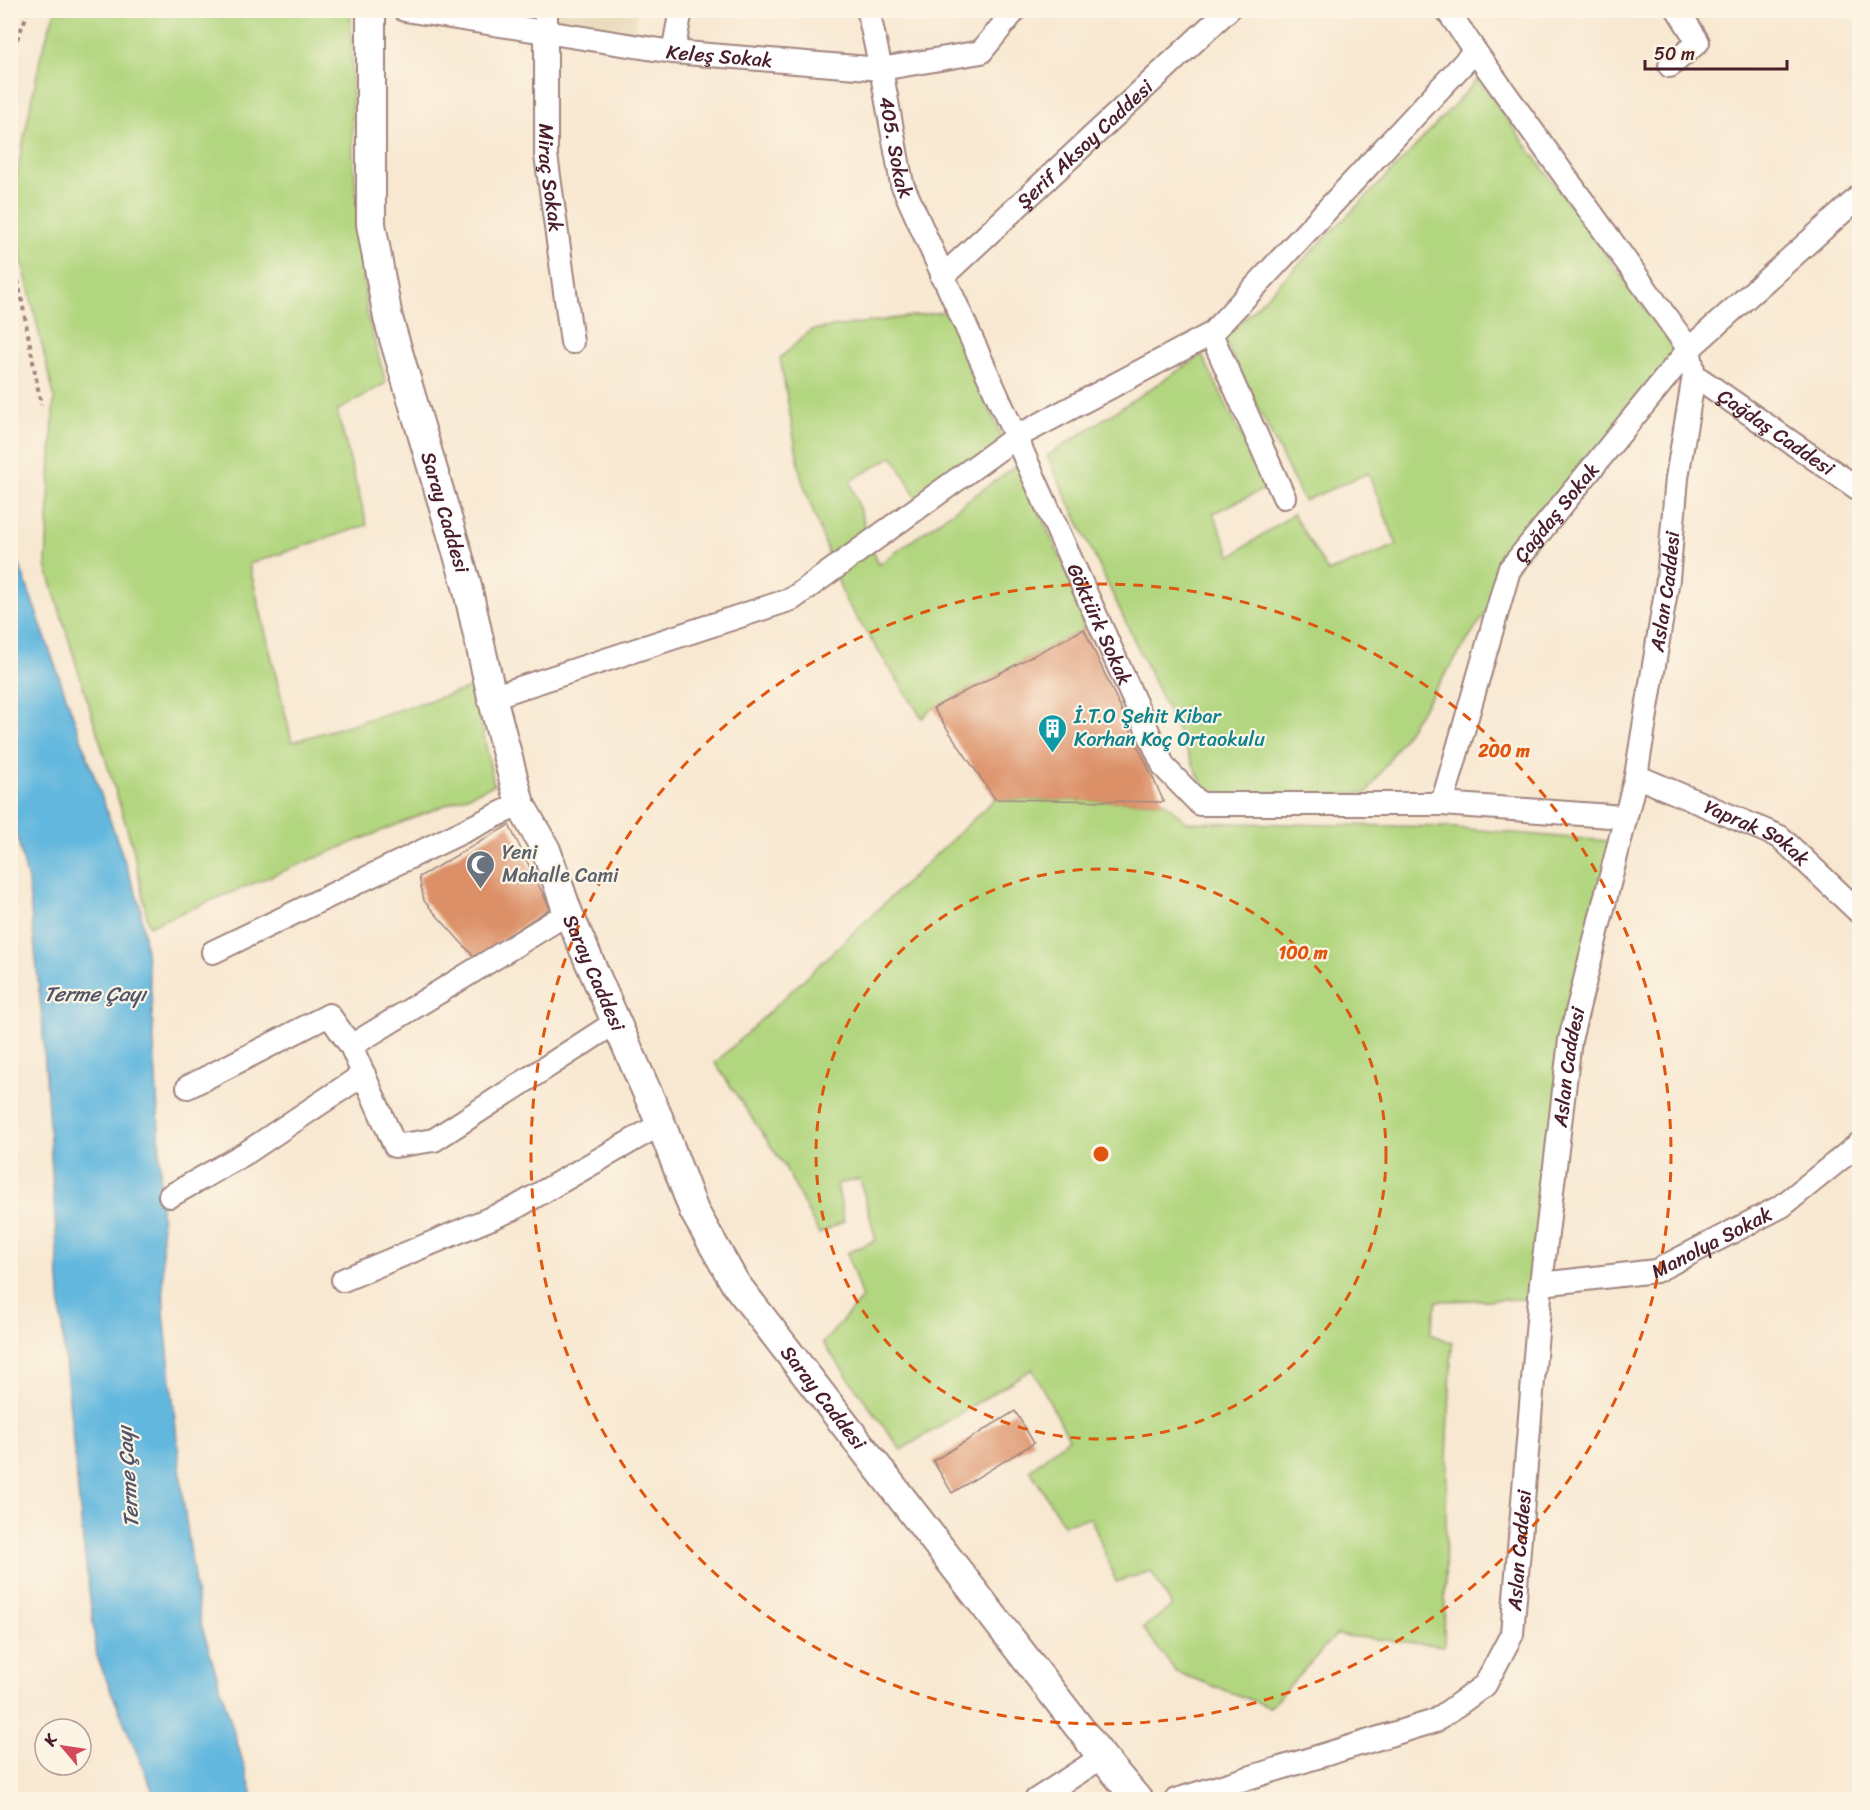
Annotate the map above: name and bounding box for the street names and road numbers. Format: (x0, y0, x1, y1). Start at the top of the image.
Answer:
street label: Keleş Sokak (664, 34, 774, 78)
street label: Şerif Aksoy Caddesi (1008, 70, 1162, 217)
street label: 405. Sokak (869, 94, 924, 204)
street label: Miraç Sokak (528, 123, 574, 234)
street label: Çağdaş Caddesi (1710, 379, 1843, 486)
street label: Saray Caddesi (411, 447, 480, 579)
street label: Çağdaş Sokak (1504, 454, 1608, 570)
street label: Aslan Caddesi (1639, 528, 1690, 655)
street label: Göktürk Sokak (1057, 557, 1143, 691)
street label: Yaprak Sokak (1699, 789, 1819, 875)
street label: Saray Caddesi (553, 908, 636, 1038)
street label: Aslan Caddesi (1542, 1002, 1595, 1130)
street label: Manolya Sokak (1644, 1196, 1779, 1288)
street label: Saray Caddesi (771, 1337, 877, 1459)
street label: Aslan Caddesi (1496, 1487, 1541, 1613)

